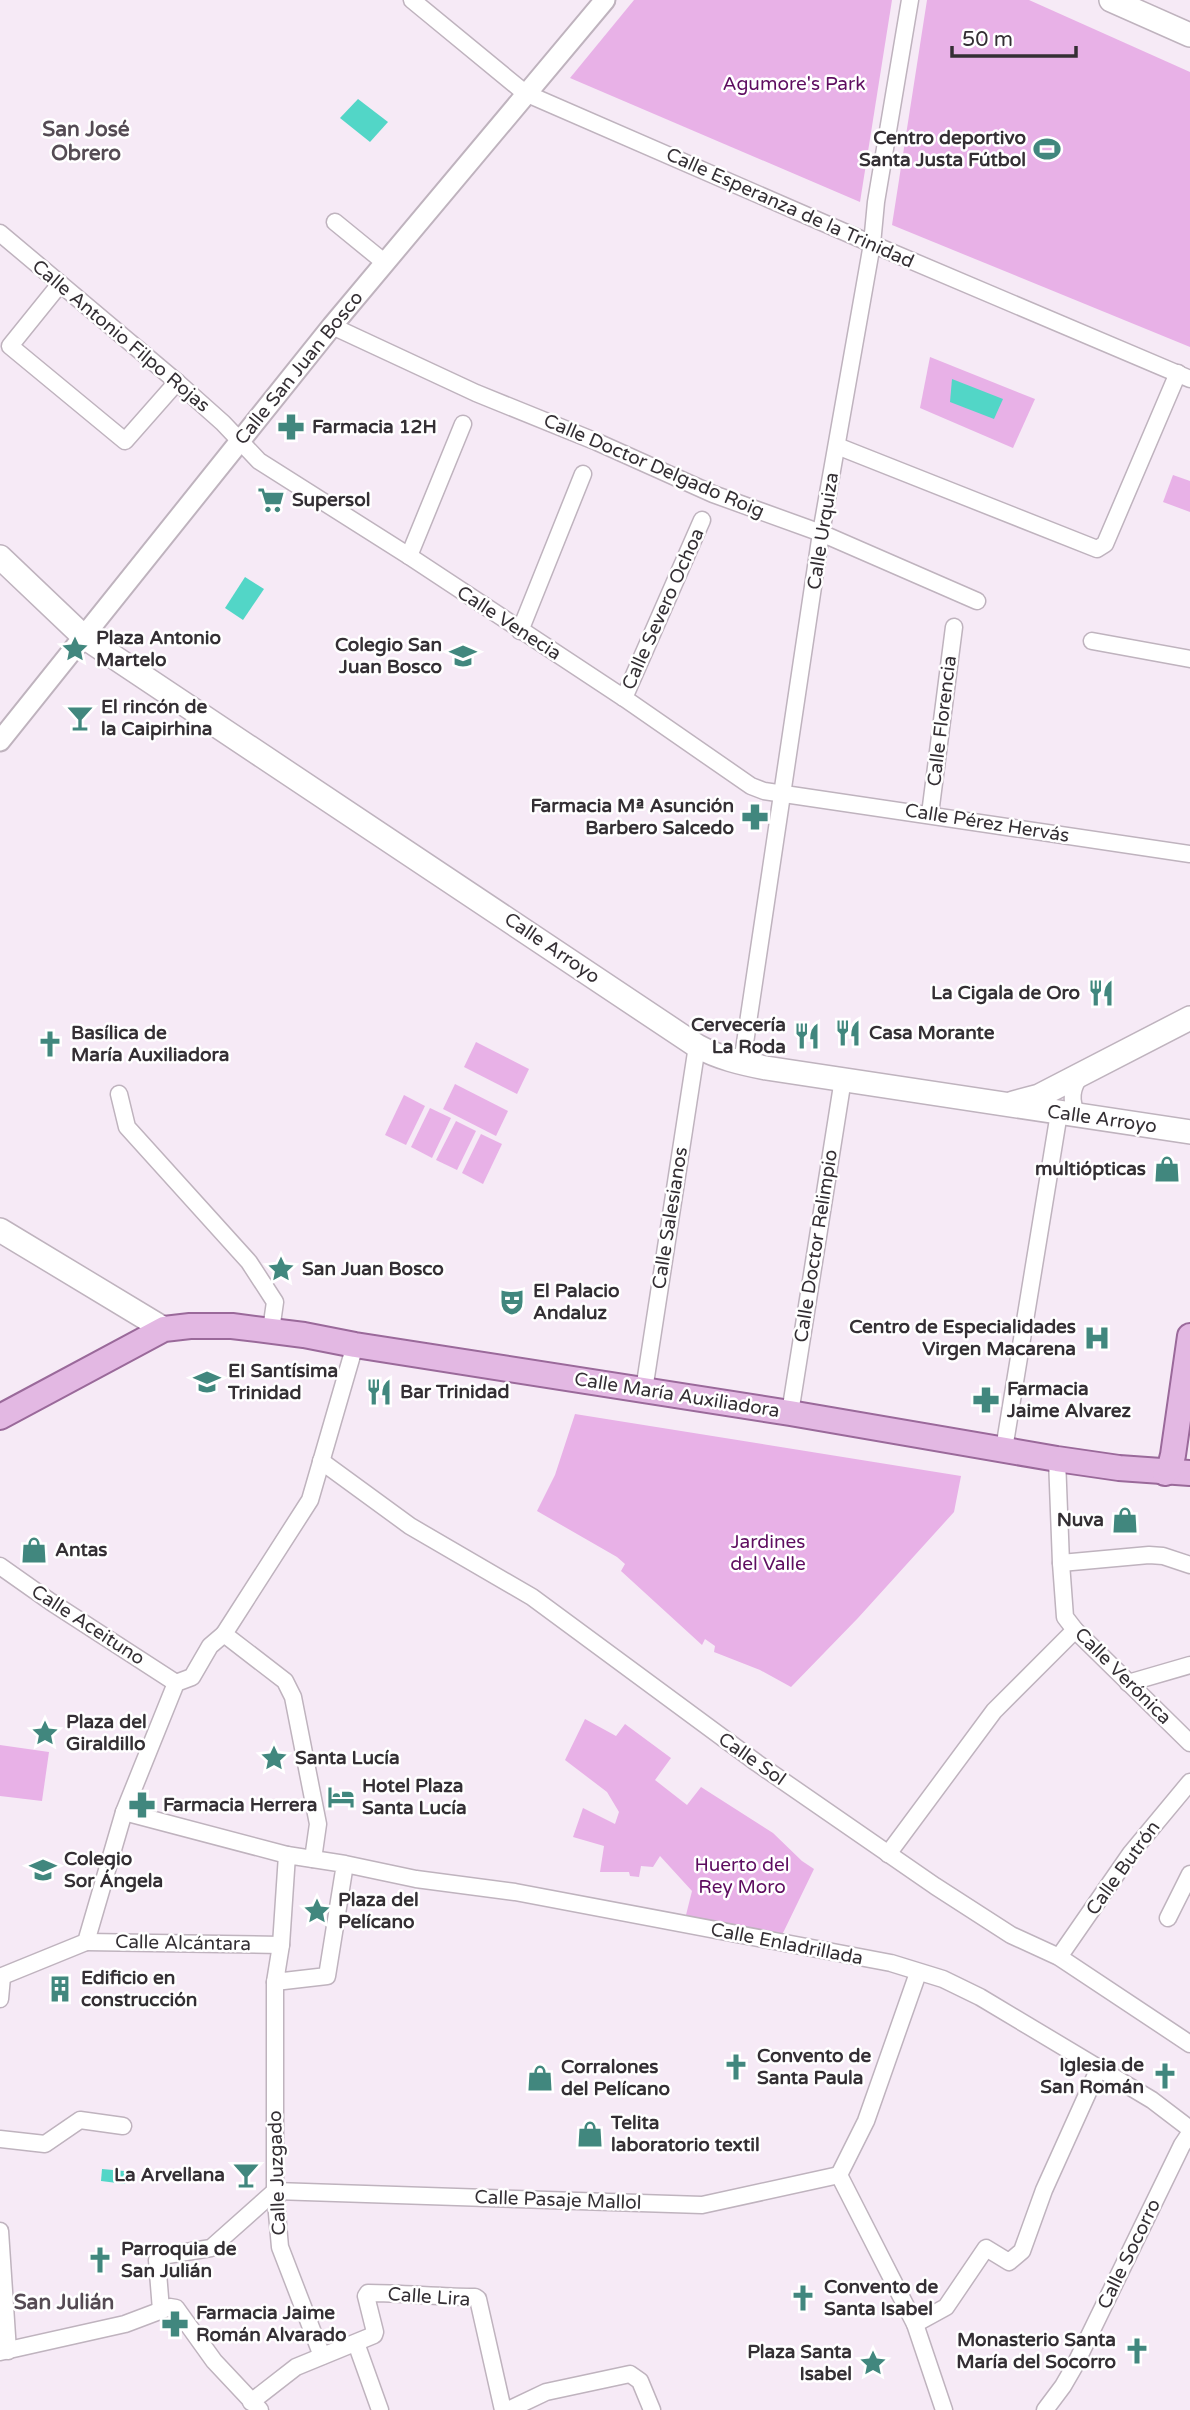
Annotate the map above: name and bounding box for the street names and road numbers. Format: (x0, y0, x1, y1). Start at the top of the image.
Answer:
street label: Calle Esperanza de la Trinidad (663, 143, 917, 273)
street label: Calle Antonio Filpo Rojas (28, 255, 214, 417)
street label: Calle San Juan Bosco (230, 287, 368, 449)
street label: Calle Doctor Delgado Roig (540, 409, 768, 523)
street label: Calle Urquiza (803, 471, 843, 591)
street label: Calle Severo Ochoa (617, 525, 709, 693)
street label: Calle Venecia (453, 581, 565, 665)
street label: Calle Florencia (923, 654, 961, 788)
street label: Calle Pérez Hervás (903, 799, 1071, 847)
street label: Calle Arroyo (500, 908, 604, 988)
street label: Calle Arroyo (1046, 1100, 1158, 1138)
street label: Calle Salesianos (648, 1145, 692, 1291)
street label: Calle Doctor Relimpio (790, 1148, 842, 1344)
street label: Calle María Auxiliadora (573, 1368, 781, 1422)
street label: Calle Aceituno (27, 1580, 149, 1670)
street label: Calle Verónica (1070, 1623, 1176, 1729)
street label: Calle Sol (714, 1728, 790, 1790)
street label: Calle Butrón (1081, 1817, 1165, 1919)
street label: Calle Enladrillada (709, 1918, 865, 1970)
street label: Calle Alcántara (115, 1931, 251, 1955)
street label: Calle Juzgado (264, 2110, 290, 2236)
street label: Calle Pasaje Mallol (474, 2186, 642, 2214)
street label: Calle Socorro (1093, 2195, 1165, 2313)
street label: Calle Lira (387, 2283, 471, 2311)

